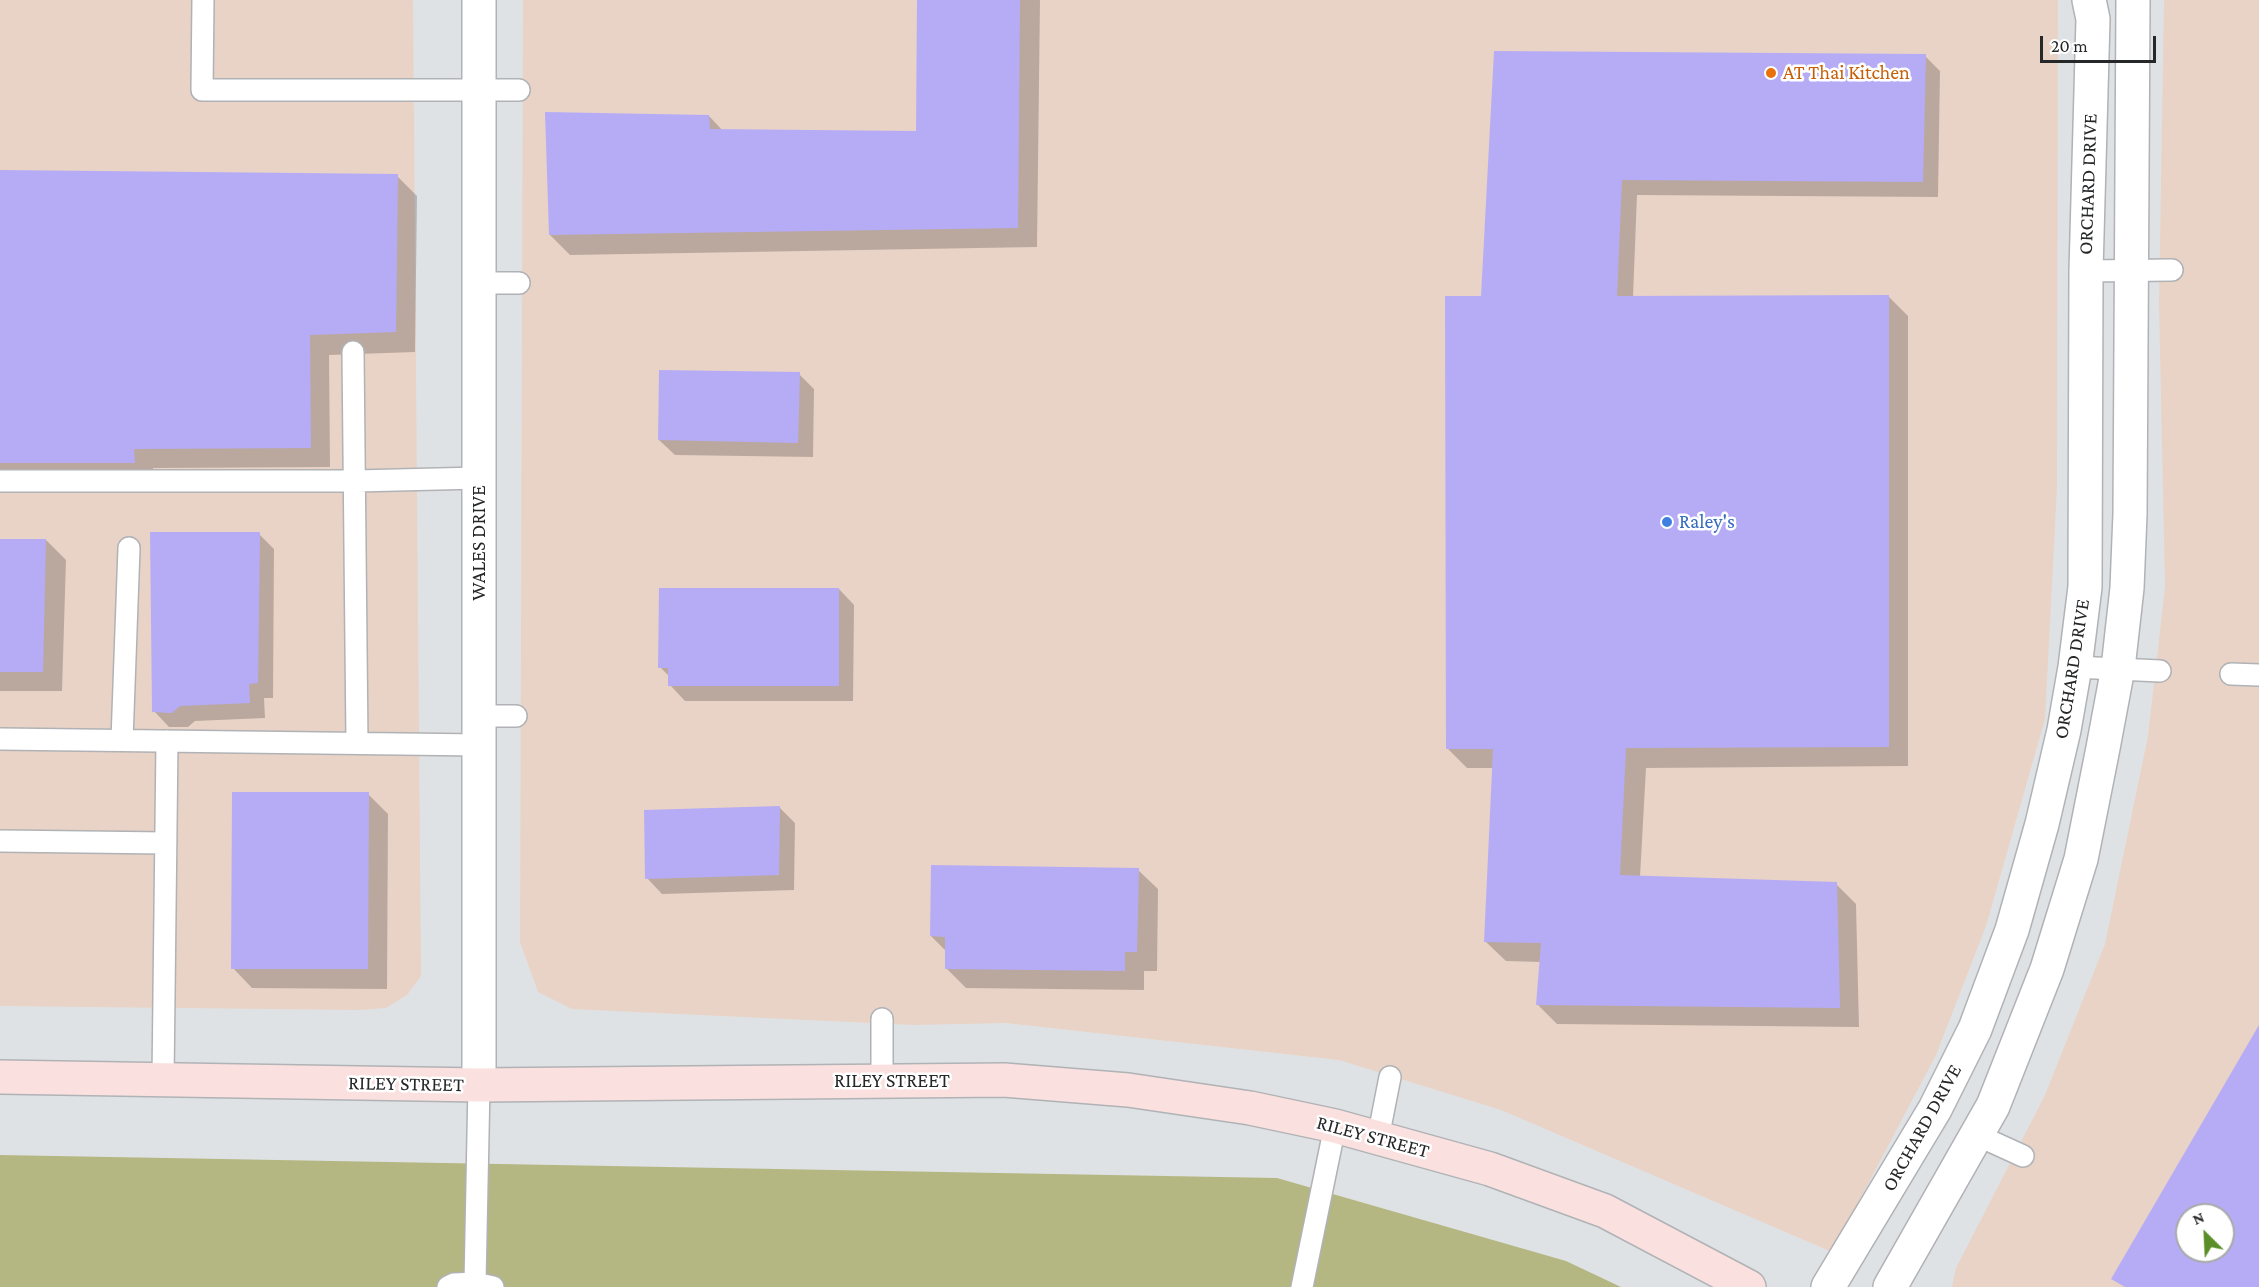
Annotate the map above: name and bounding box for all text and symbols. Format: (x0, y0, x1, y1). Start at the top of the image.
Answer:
scale bar (2043, 24, 2158, 62)
text: 20 m (2051, 36, 2088, 56)
place label: AT Thai Kitchen (1783, 61, 1910, 85)
marker: AT Thai Kitchen (1764, 66, 1778, 80)
street label: ORCHARD DRIVE (2074, 113, 2102, 255)
street label: WALES DRIVE (467, 485, 491, 601)
place label: Raley's (1679, 510, 1735, 534)
marker: Raley's (1660, 515, 1674, 529)
street label: ORCHARD DRIVE (2049, 597, 2095, 741)
street label: ORCHARD DRIVE (1877, 1060, 1967, 1196)
street label: RILEY STREET (834, 1069, 950, 1093)
street label: RILEY STREET (348, 1071, 464, 1097)
street label: RILEY STREET (1314, 1110, 1432, 1164)
north arrow (2175, 1203, 2235, 1263)
text: N (2190, 1208, 2207, 1228)

